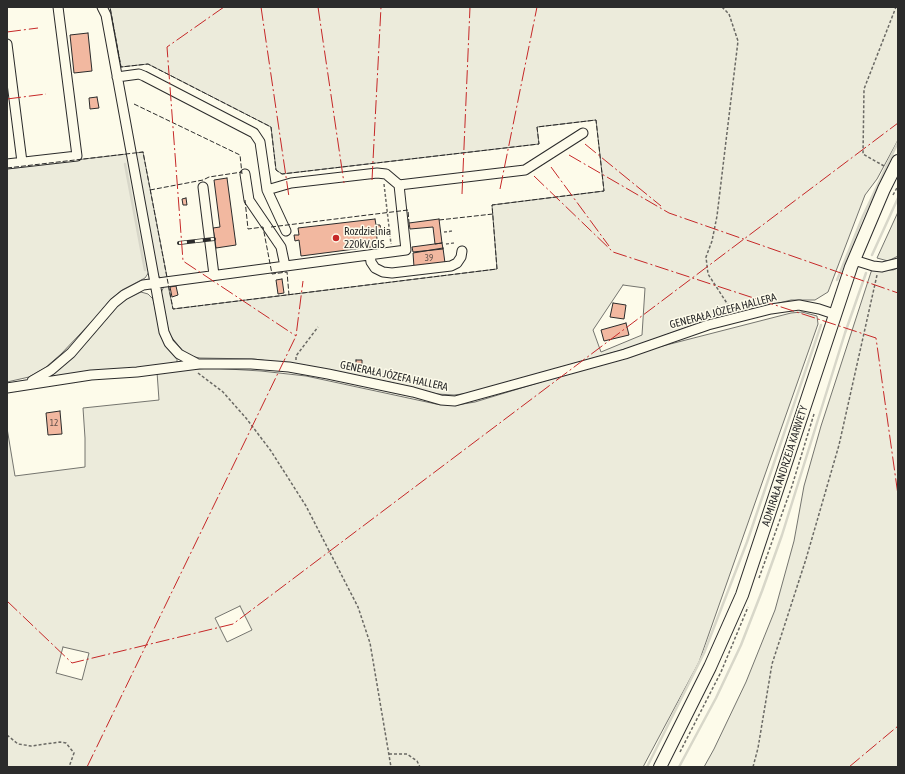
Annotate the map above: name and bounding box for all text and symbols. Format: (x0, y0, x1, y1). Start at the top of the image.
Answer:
place label: Rozdzielnia 220kV GIS (344, 225, 391, 251)
marker: Rozdzielnia 220kV GIS (331, 233, 341, 243)
house number: 39 (425, 253, 433, 263)
street label: GENERAŁA JÓZEFA HALLERA (668, 290, 778, 332)
street label: GENERAŁA JÓZEFA HALLERA (339, 358, 449, 394)
street label: ADMIRAŁA ANDRZEJA KARWETY (759, 404, 811, 528)
house number: 12 (50, 418, 58, 428)

